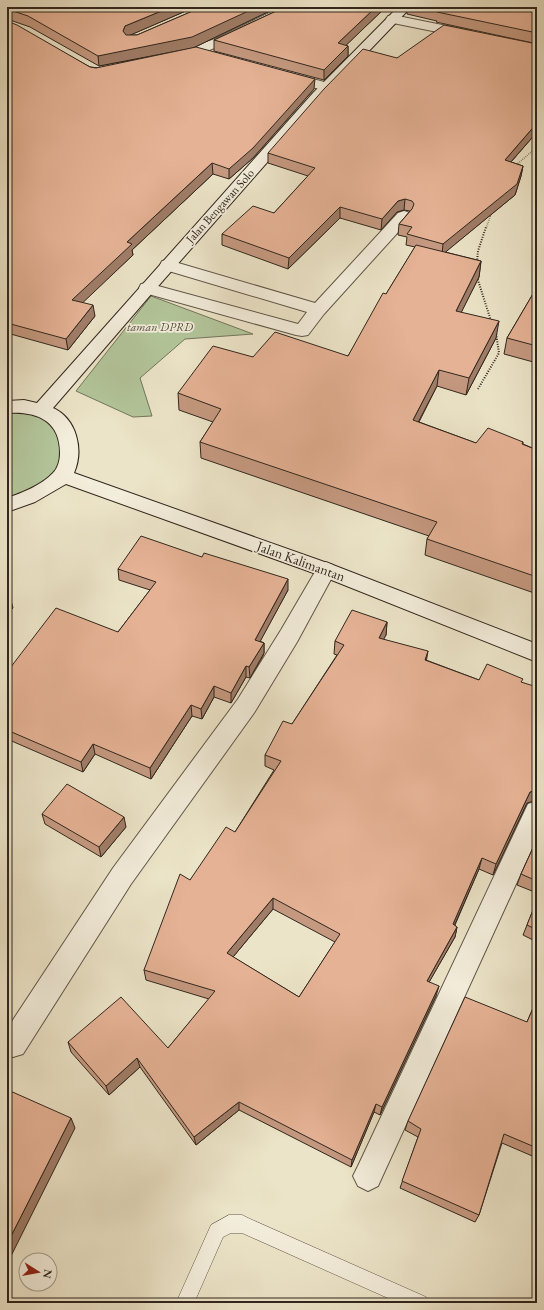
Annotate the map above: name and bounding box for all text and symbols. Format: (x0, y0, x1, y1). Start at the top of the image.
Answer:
street label: Jalan Bengawan Solo (182, 165, 258, 247)
park label: taman DPRD (127, 319, 193, 335)
street label: Jalan Kalimantan (253, 536, 348, 586)
north arrow (18, 1252, 58, 1292)
text: N (40, 1268, 56, 1280)

